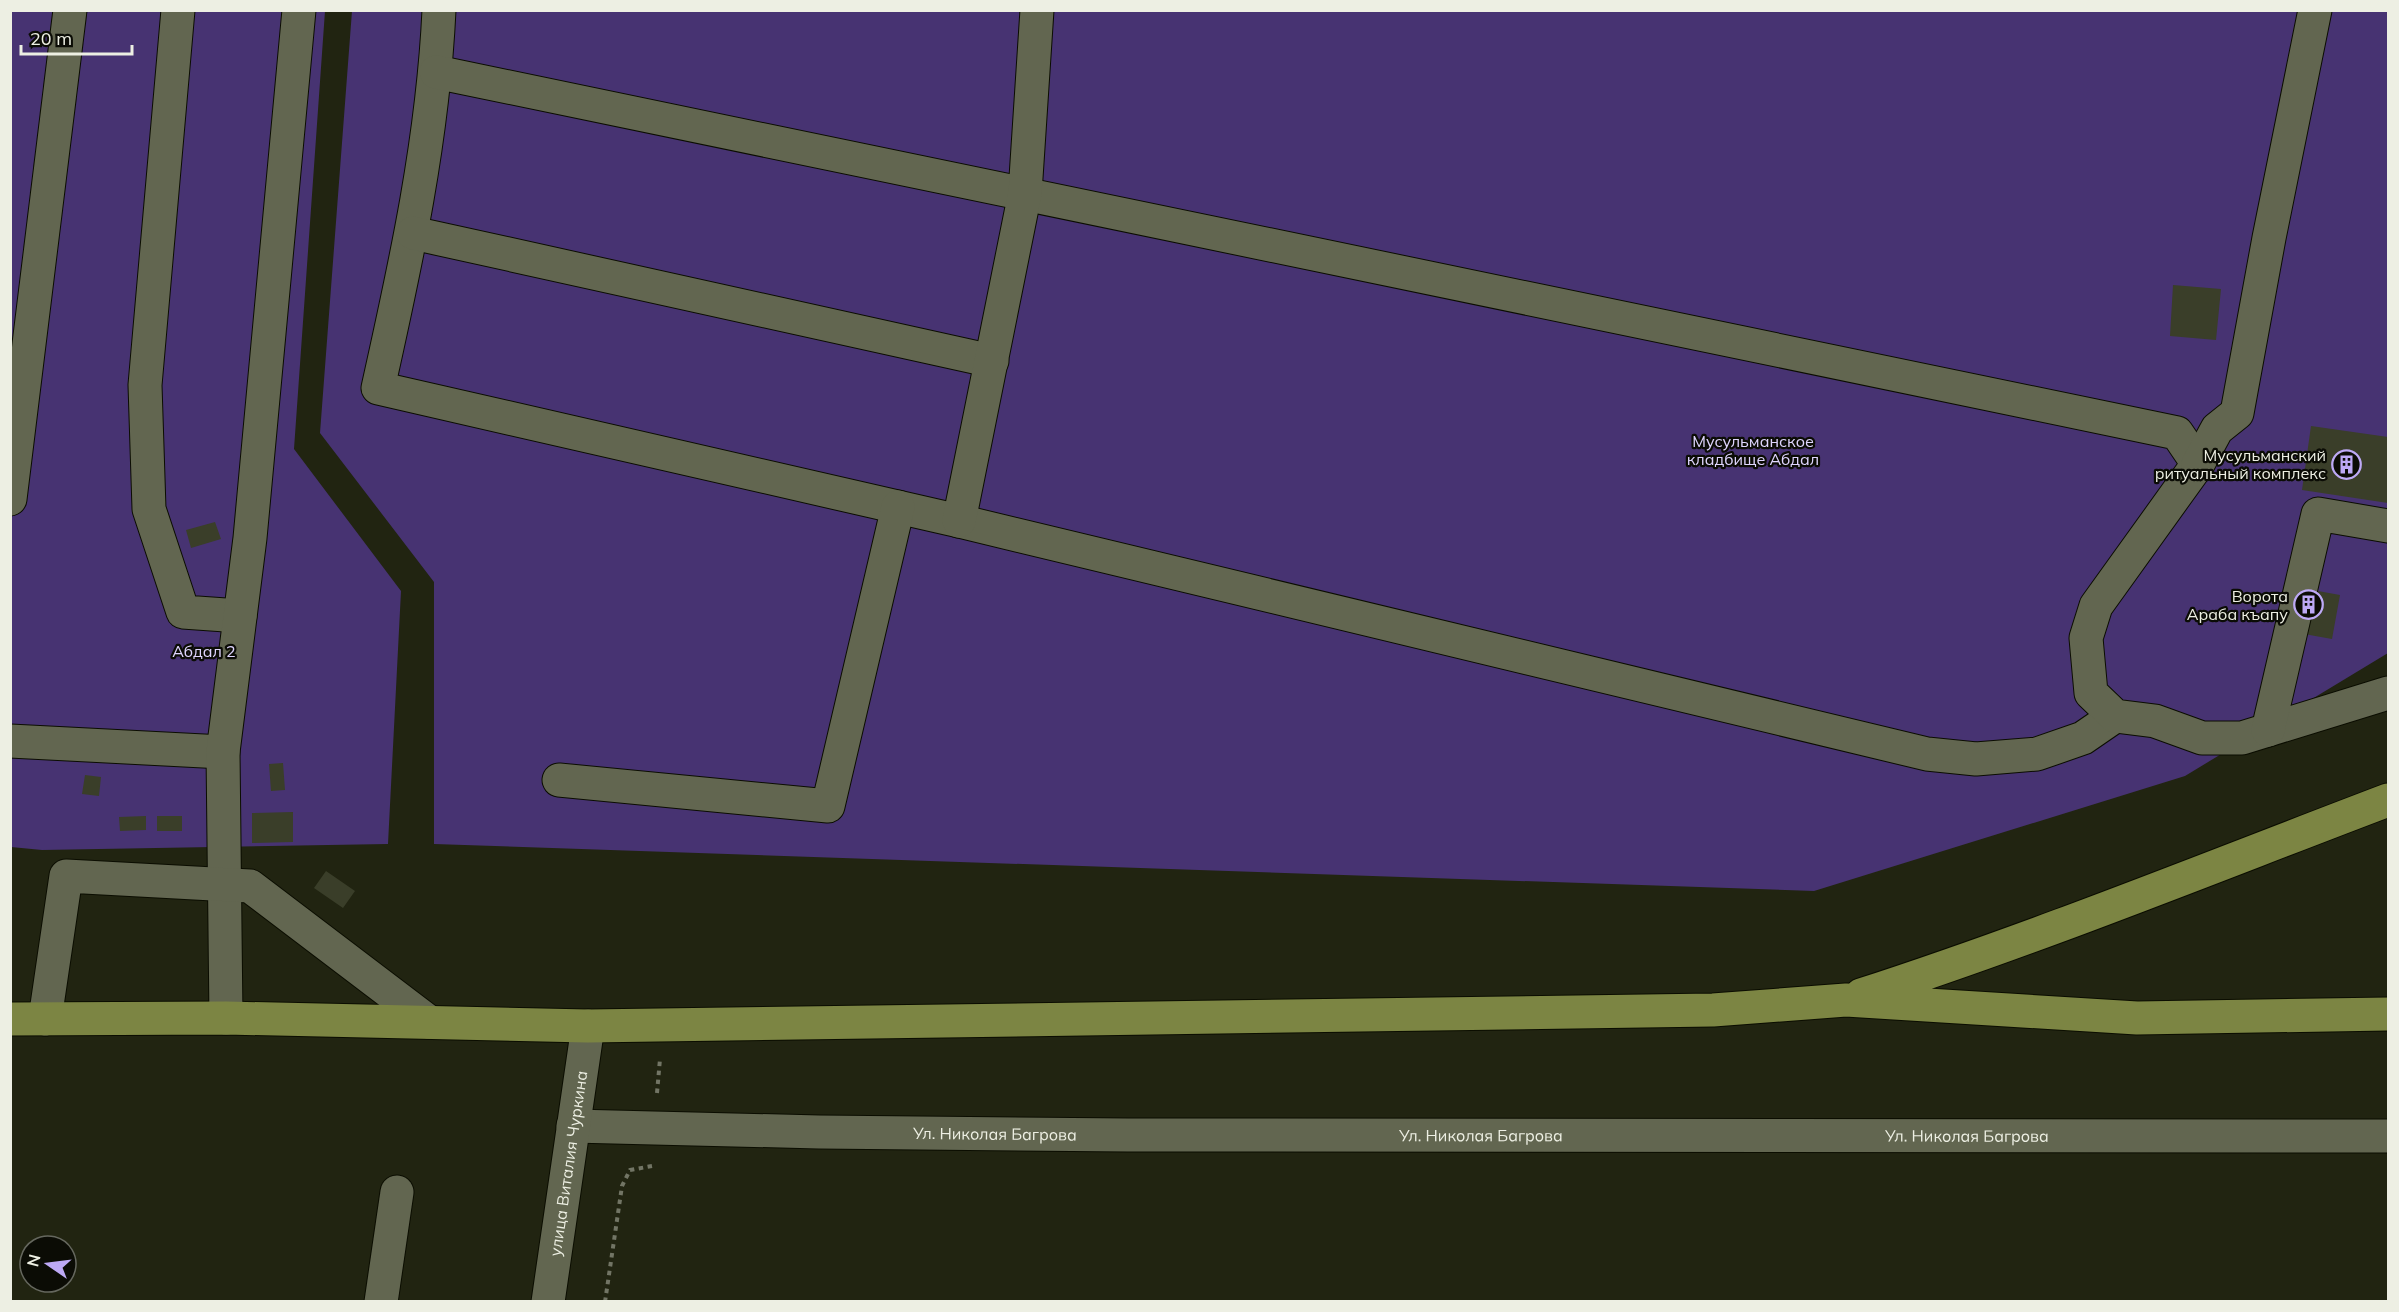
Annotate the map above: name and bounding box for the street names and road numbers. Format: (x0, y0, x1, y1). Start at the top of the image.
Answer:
street label: улица Виталия Чуркина (545, 1069, 591, 1258)
street label: Ул. Николая Багрова (912, 1123, 1077, 1145)
street label: Ул. Николая Багрова (1398, 1125, 1563, 1145)
street label: Ул. Николая Багрова (1884, 1126, 2049, 1146)

